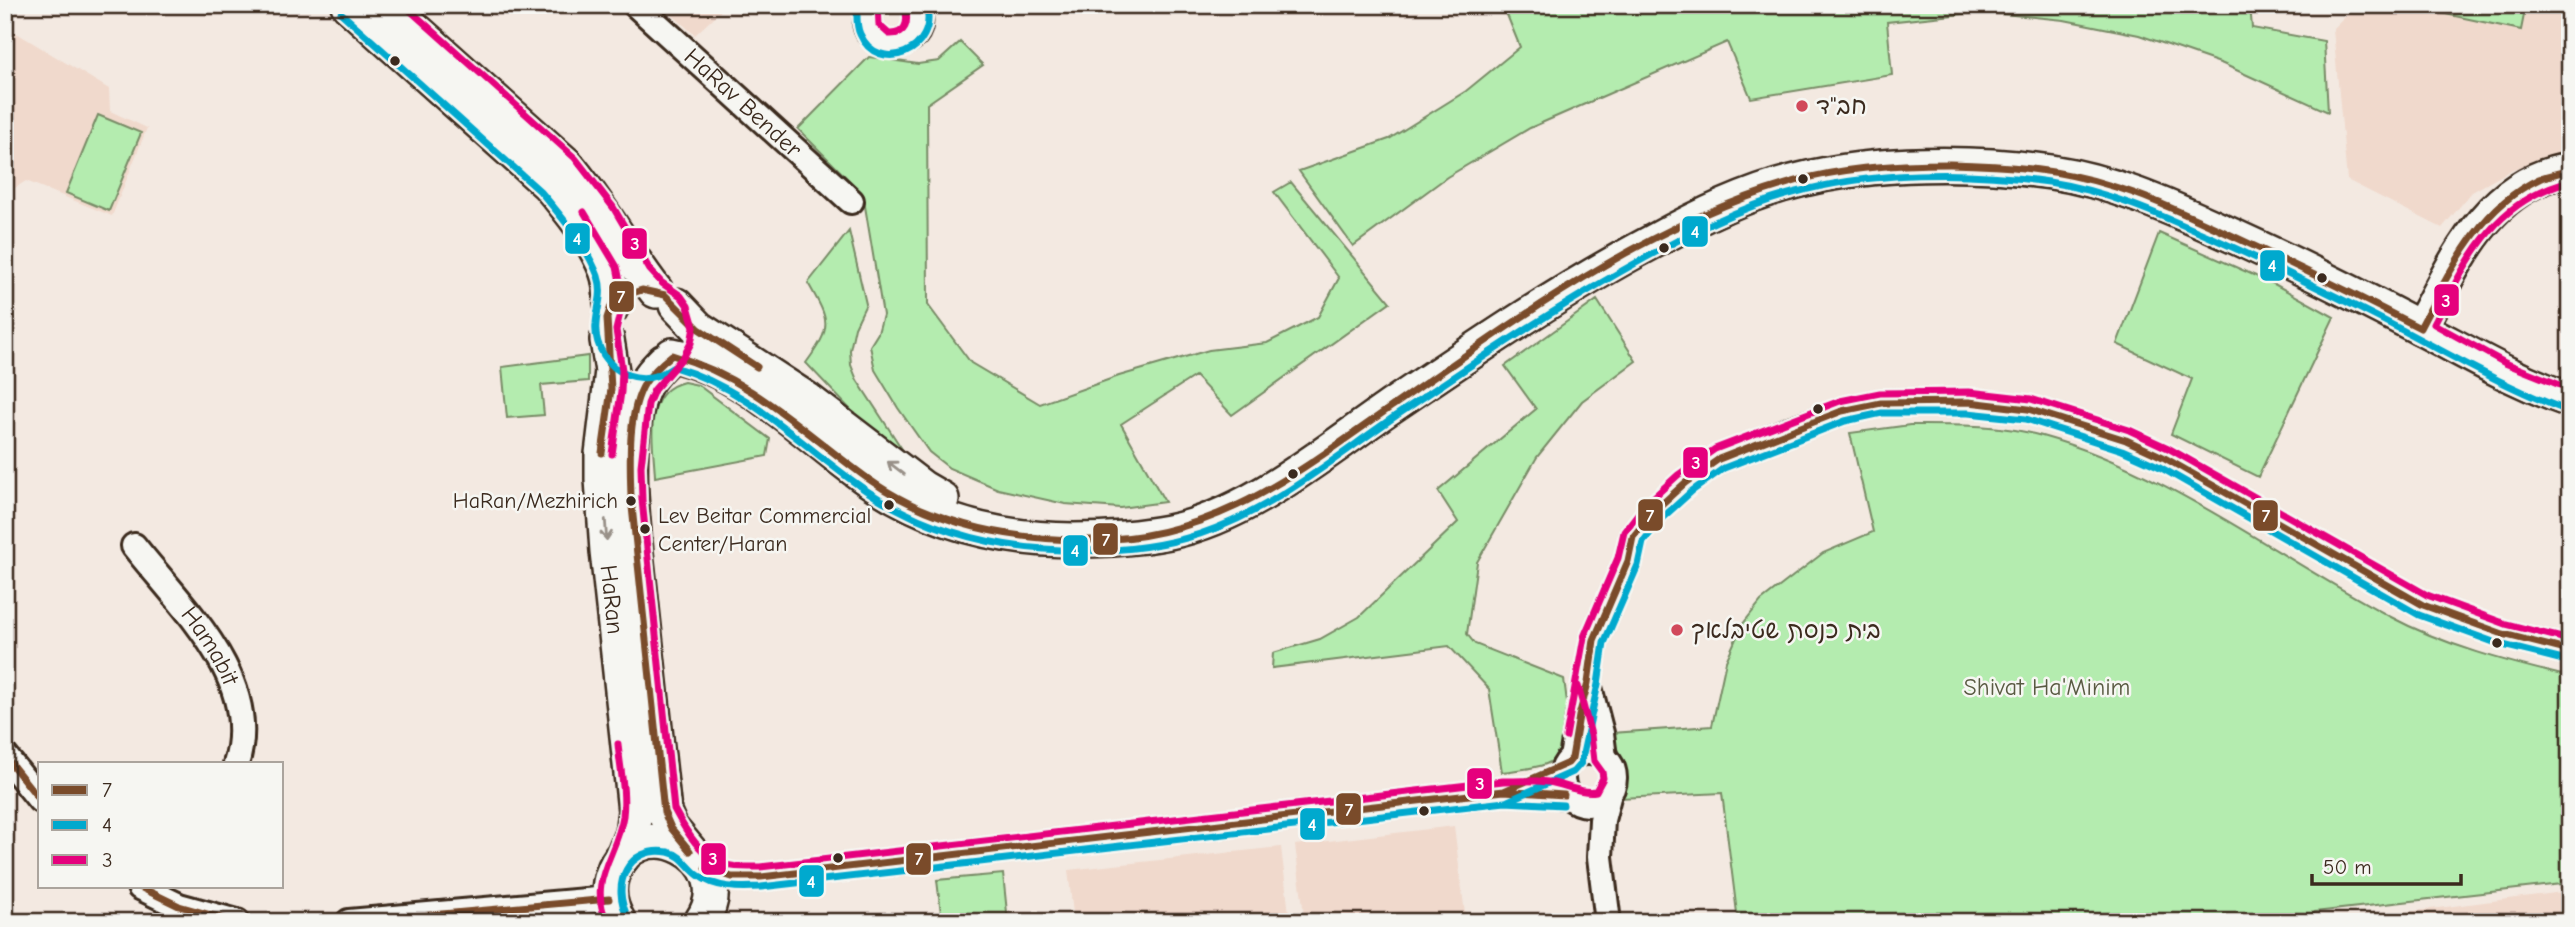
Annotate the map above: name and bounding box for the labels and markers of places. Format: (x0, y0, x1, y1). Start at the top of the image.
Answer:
unlabelled marker (388, 54, 402, 68)
place label: חב"ד (1816, 92, 1867, 120)
marker: חב"ד (1794, 98, 1810, 114)
unlabelled marker (1796, 172, 1810, 186)
unlabelled marker (1657, 241, 1671, 255)
unlabelled marker (2315, 271, 2329, 285)
unlabelled marker (1811, 402, 1825, 416)
unlabelled marker (1286, 467, 1300, 481)
place label: HaRan/Mezhirich (453, 488, 618, 514)
marker: HaRan/Mezhirich (624, 494, 638, 508)
unlabelled marker (882, 498, 896, 512)
place label: Lev Beitar Commercial Center/Haran (658, 503, 871, 557)
marker: Lev Beitar Commercial Center/Haran (638, 522, 652, 536)
place label: בית כנסת שטיבלאך (1691, 616, 1881, 645)
marker: בית כנסת שטיבלאך (1669, 622, 1685, 638)
unlabelled marker (2490, 636, 2504, 650)
unlabelled marker (1417, 804, 1431, 818)
unlabelled marker (831, 851, 845, 865)

